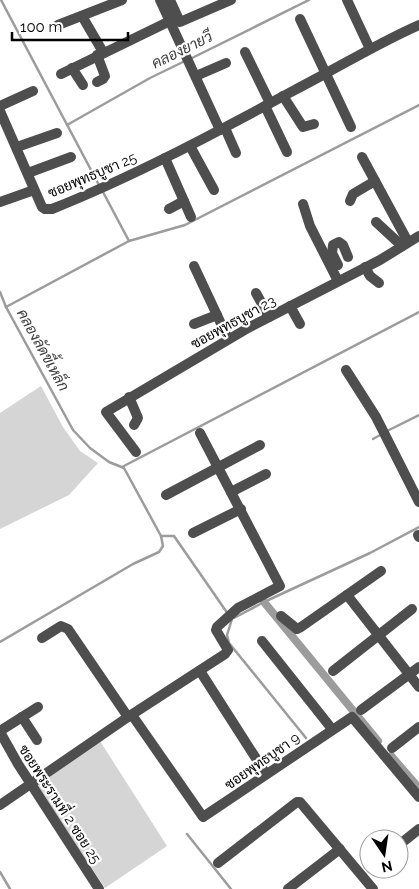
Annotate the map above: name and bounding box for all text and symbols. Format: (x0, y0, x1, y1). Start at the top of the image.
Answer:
scale bar (12, 10, 129, 42)
text: 100 m (20, 18, 62, 36)
water label: คลองยายวี (148, 26, 216, 72)
street label: ซอยพุทธบูชา 25 (45, 149, 140, 203)
street label: ซอยพุทธบูชา 23 (188, 292, 279, 354)
water label: คลองลัดขี้เหล็ก (13, 303, 78, 394)
street label: ซอยพุทธบูชา 9 (221, 729, 304, 794)
street label: ซอยพระรามที่ 2 ซอย 25 (16, 739, 108, 867)
north arrow (359, 829, 409, 879)
text: N (380, 858, 394, 876)

